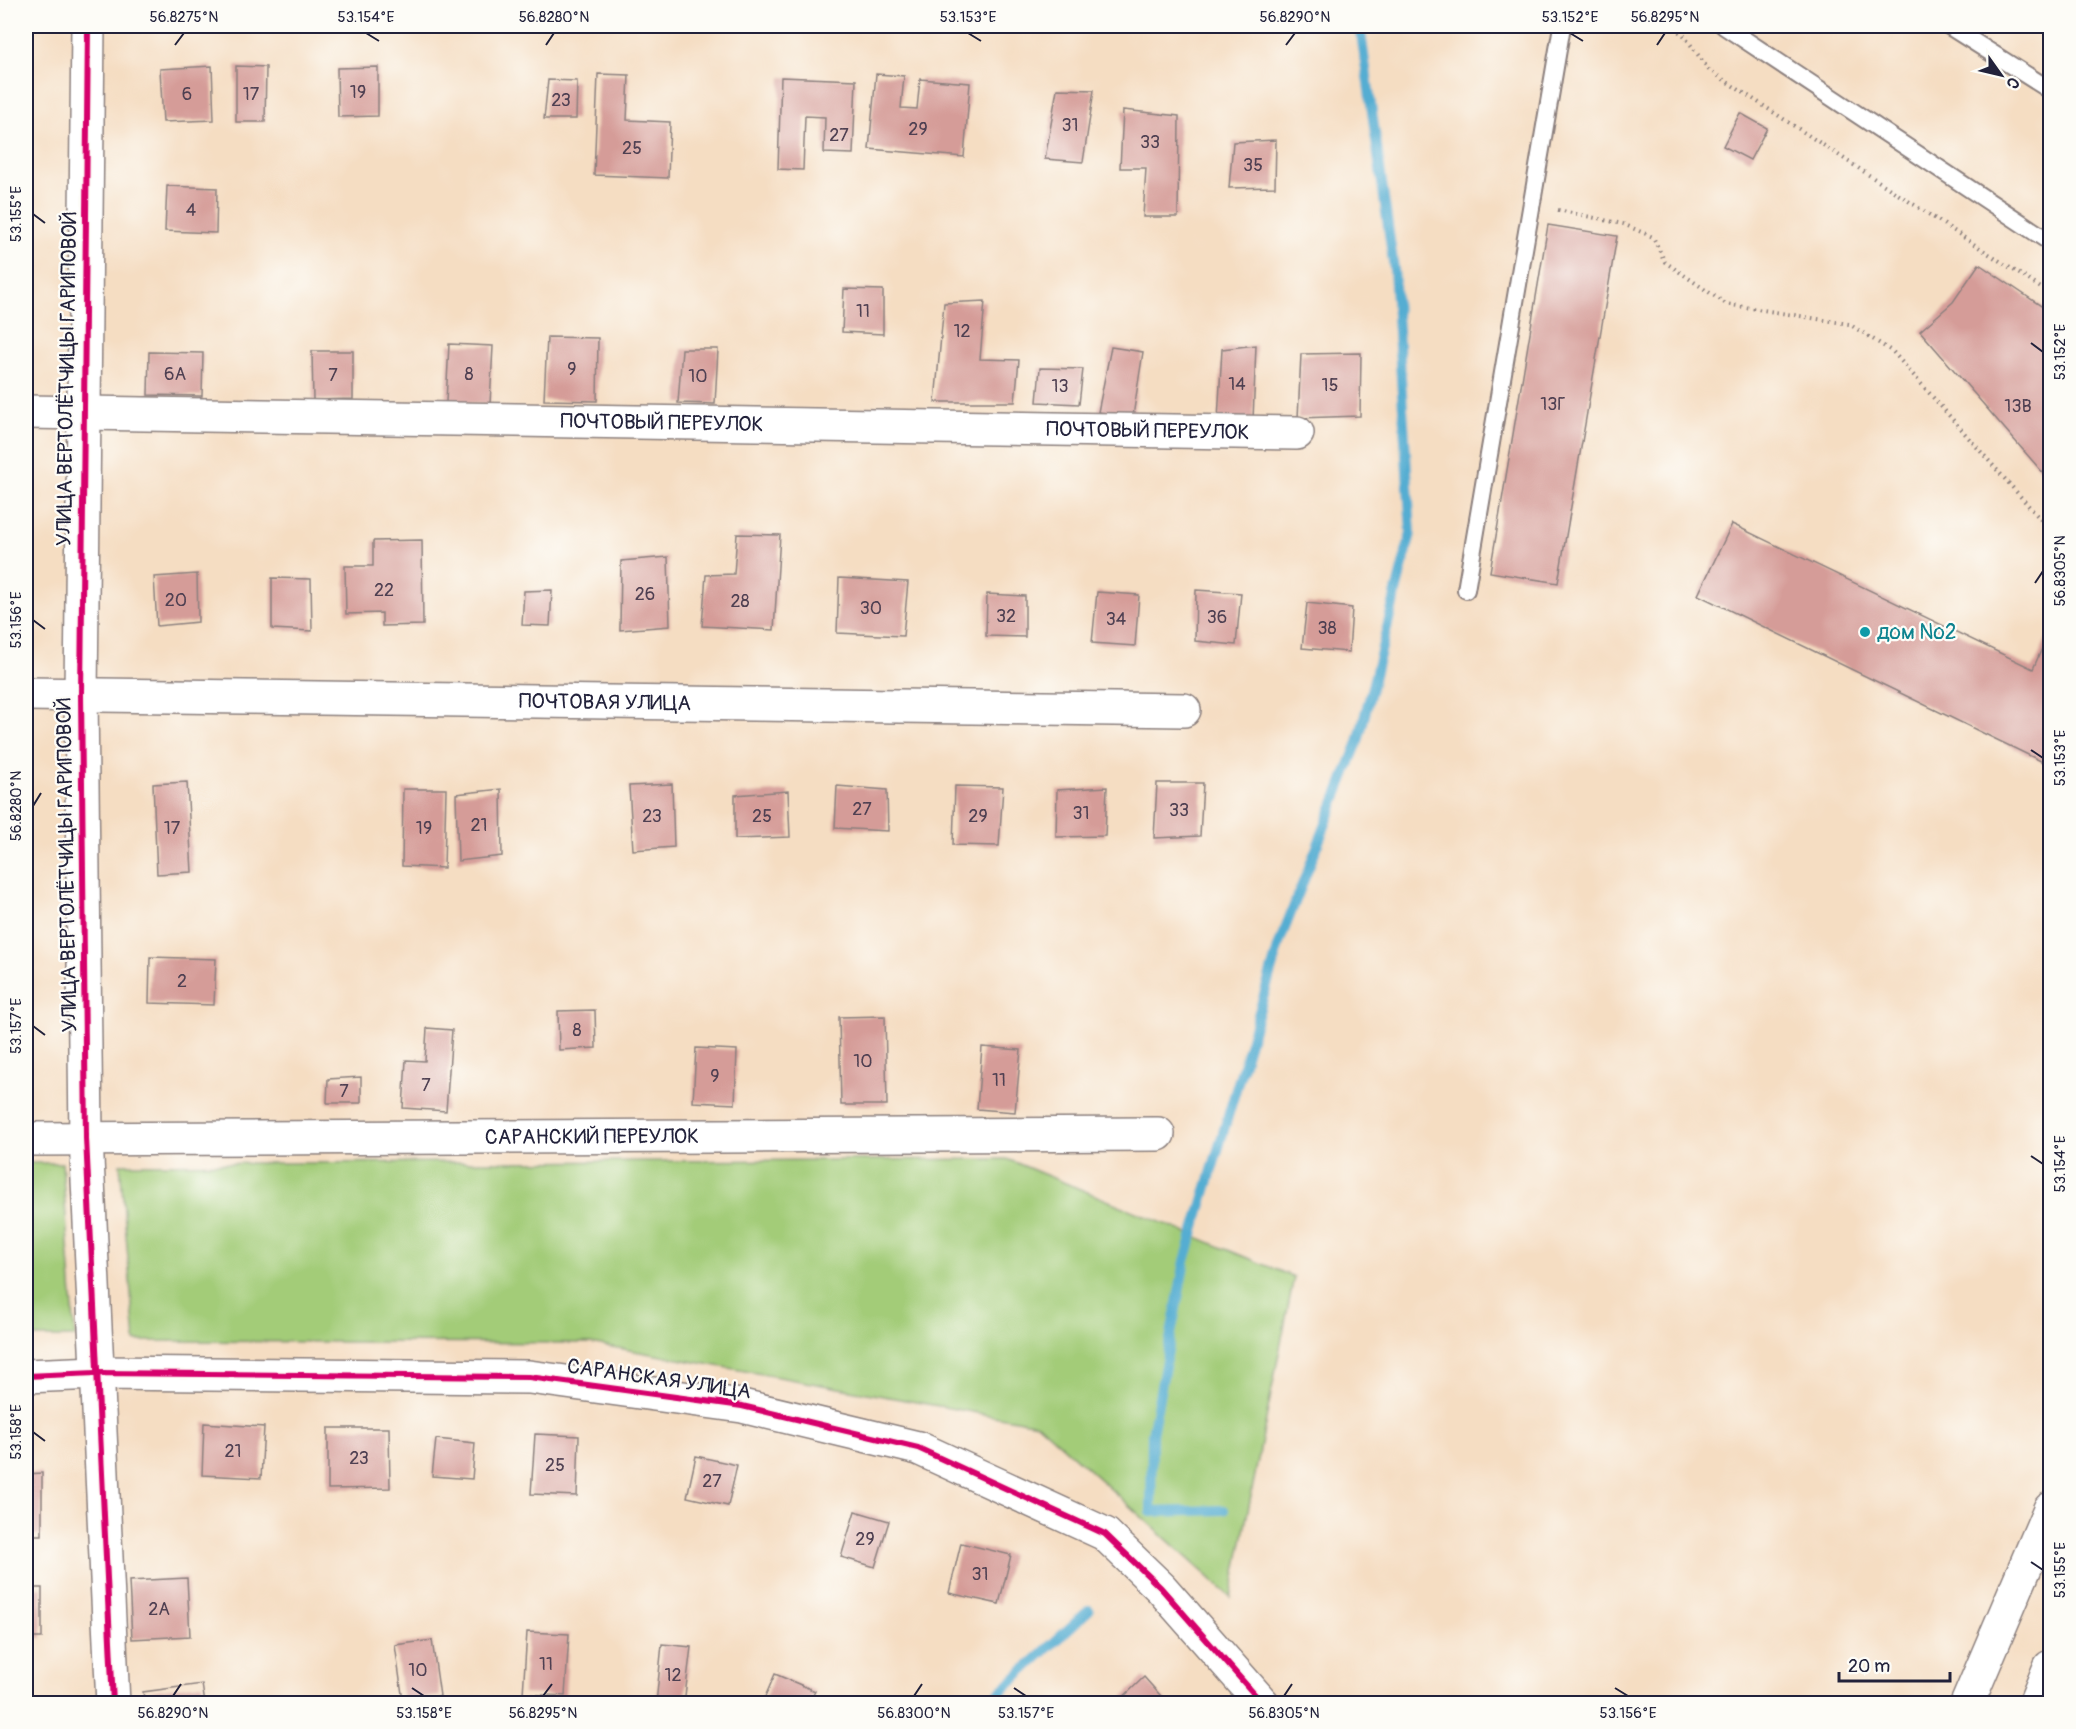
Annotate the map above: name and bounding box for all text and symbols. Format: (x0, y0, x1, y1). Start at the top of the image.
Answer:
text: 56.8275°N (150, 8, 218, 27)
text: 53.154°E (338, 8, 395, 27)
text: 56.8280°N (519, 8, 589, 27)
text: 53.153°E (940, 8, 996, 27)
text: 56.8290°N (1260, 8, 1330, 27)
text: 53.152°E (1542, 8, 1598, 27)
text: 56.8295°N (1631, 8, 1699, 27)
north arrow (1971, 45, 2031, 105)
text: С (2001, 73, 2024, 93)
house number: 19 (350, 81, 366, 104)
house number: 6 (182, 83, 192, 106)
house number: 17 (243, 83, 260, 106)
house number: 23 (551, 89, 571, 112)
house number: 31 (1061, 114, 1079, 137)
house number: 29 (908, 118, 928, 141)
house number: 27 (829, 124, 849, 147)
house number: 33 (1140, 131, 1160, 154)
house number: 25 (622, 137, 642, 160)
house number: 35 (1243, 154, 1263, 177)
text: 53.155°E (7, 186, 26, 242)
house number: 4 (186, 199, 197, 222)
street label: УЛИЦА ВЕРТОЛЁТЧИЦЫ ГАРИПОВОЙ (51, 212, 83, 546)
house number: 11 (856, 300, 870, 323)
house number: 12 (953, 320, 971, 343)
text: 53.152°E (2051, 324, 2070, 380)
house number: 9 (567, 358, 577, 381)
house number: 6А (164, 363, 186, 386)
house number: 8 (464, 363, 474, 386)
house number: 7 (328, 364, 338, 387)
house number: 10 (688, 365, 708, 388)
house number: 14 (1228, 373, 1246, 396)
house number: 15 (1322, 374, 1338, 397)
house number: 13 (1051, 375, 1069, 398)
house number: 13Г (1540, 393, 1566, 416)
house number: 13В (2004, 395, 2032, 418)
street label: ПОЧТОВЫЙ ПЕРЕУЛОК (560, 407, 764, 438)
street label: ПОЧТОВЫЙ ПЕРЕУЛОК (1046, 415, 1250, 446)
text: 56.8305°N (2051, 535, 2070, 607)
house number: 22 (374, 579, 394, 602)
house number: 26 (635, 583, 655, 606)
house number: 20 (165, 589, 187, 612)
house number: 28 (730, 590, 750, 613)
text: 53.156°E (7, 591, 26, 648)
house number: 30 (860, 597, 882, 620)
house number: 32 (996, 605, 1016, 628)
house number: 36 (1207, 606, 1227, 629)
house number: 34 (1106, 608, 1127, 631)
house number: 38 (1317, 617, 1337, 640)
place label: дом №2 (1877, 619, 1957, 646)
marker: дом №2 (1858, 625, 1872, 639)
street label: ПОЧТОВАЯ УЛИЦА (519, 687, 691, 717)
street label: УЛИЦА ВЕРТОЛЁТЧИЦЫ ГАРИПОВОЙ (51, 698, 83, 1032)
text: 53.153°E (2051, 730, 2070, 786)
text: 56.8280°N (7, 771, 26, 841)
house number: 27 (852, 798, 872, 821)
house number: 33 (1169, 799, 1189, 822)
house number: 31 (1072, 802, 1090, 825)
house number: 23 (642, 805, 662, 828)
house number: 25 (752, 805, 772, 828)
house number: 29 (968, 805, 988, 828)
house number: 21 (470, 814, 488, 837)
house number: 17 (164, 817, 181, 840)
house number: 19 (416, 817, 432, 840)
house number: 2 (177, 970, 187, 993)
text: 53.157°E (7, 998, 26, 1054)
house number: 8 (572, 1019, 582, 1042)
house number: 10 (853, 1050, 873, 1073)
house number: 9 (710, 1065, 720, 1088)
house number: 11 (992, 1069, 1006, 1092)
house number: 7 (421, 1074, 431, 1097)
house number: 7 (339, 1080, 349, 1103)
street label: САРАНСКИЙ ПЕРЕУЛОК (485, 1123, 699, 1150)
text: 53.154°E (2051, 1135, 2070, 1192)
street label: САРАНСКАЯ УЛИЦА (565, 1353, 753, 1405)
text: 53.158°E (7, 1404, 26, 1460)
house number: 21 (224, 1440, 242, 1463)
house number: 23 (349, 1447, 369, 1470)
house number: 25 (545, 1454, 565, 1477)
house number: 27 (702, 1470, 722, 1493)
house number: 29 (855, 1528, 875, 1551)
text: 53.155°E (2051, 1542, 2070, 1598)
house number: 31 (971, 1563, 989, 1586)
house number: 2А (148, 1598, 170, 1621)
scale bar (1839, 1645, 1950, 1683)
house number: 11 (539, 1653, 553, 1676)
text: 20 m (1848, 1655, 1890, 1678)
house number: 10 (408, 1659, 428, 1682)
house number: 12 (664, 1664, 682, 1687)
text: 56.8290°N (138, 1704, 208, 1723)
text: 53.158°E (396, 1704, 452, 1723)
text: 56.8295°N (509, 1704, 577, 1723)
text: 56.8300°N (877, 1704, 951, 1723)
text: 53.157°E (998, 1704, 1054, 1723)
text: 56.8305°N (1248, 1704, 1320, 1723)
text: 53.156°E (1600, 1704, 1657, 1723)

